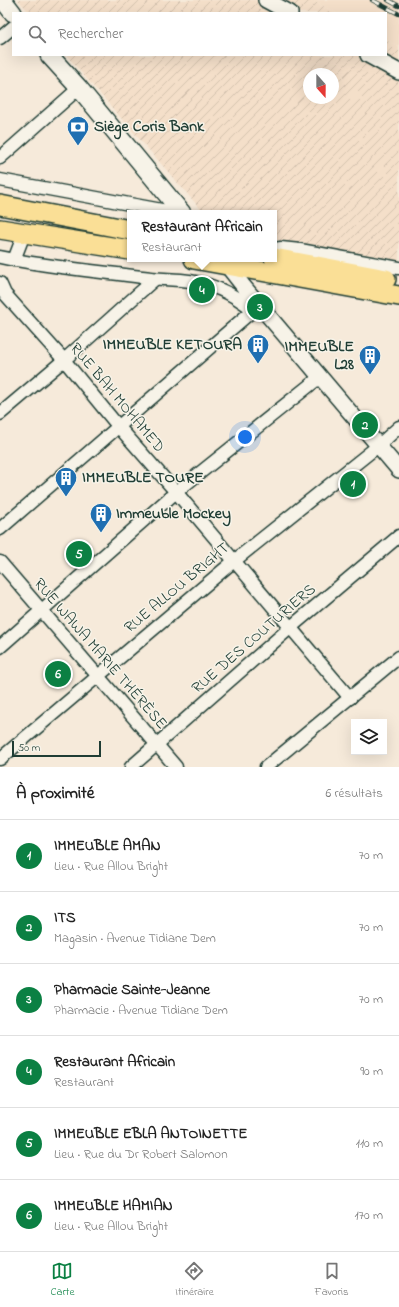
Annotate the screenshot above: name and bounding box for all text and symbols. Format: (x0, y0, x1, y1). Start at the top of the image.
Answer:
search box (12, 12, 387, 56)
icon: search (26, 23, 48, 45)
text: Rechercher (58, 23, 123, 45)
north arrow (303, 68, 339, 104)
bank icon: Siège Coris Bank (65, 114, 91, 147)
place label: Siège Coris Bank (94, 115, 205, 140)
popup (127, 210, 277, 262)
text: Restaurant Africain (141, 216, 263, 238)
text: Restaurant (141, 238, 202, 257)
pin: 4 (189, 275, 215, 305)
pin: 3 (247, 292, 273, 322)
building icon: IMMEUBLE KETOURA (245, 332, 271, 365)
place label: IMMEUBLE KETOURA (103, 333, 242, 357)
place label: IMMEUBLE L28 (285, 335, 354, 377)
street label: RUE BAH MOHAMED (64, 338, 170, 458)
building icon: IMMEUBLE L28 (357, 343, 383, 376)
pin: 2 (352, 410, 378, 440)
your location (235, 427, 255, 447)
building icon: IMMEUBLE TOURE (53, 465, 79, 498)
place label: IMMEUBLE TOURE (82, 466, 204, 490)
pin: 1 (340, 469, 366, 499)
building icon: Immeuble Mockey (88, 501, 114, 534)
place label: Immeuble Mockey (116, 502, 231, 527)
street label: RUE ALLOU BRIGHT (119, 537, 235, 639)
pin: 5 (66, 539, 92, 569)
street label: RUE WAWA MARIE THÉRÈSE (27, 573, 173, 735)
street label: RUE DES COUTURIERS (186, 578, 322, 700)
pin: 6 (45, 659, 71, 689)
map controls (351, 719, 387, 755)
button: layers (351, 719, 387, 755)
scale bar (12, 739, 101, 758)
text: 50 m (18, 740, 40, 756)
text: À proximité (16, 781, 94, 806)
text: 6 résultats (326, 784, 383, 803)
text: IMMEUBLE AMAN (54, 835, 161, 857)
text: 1 (27, 846, 31, 865)
text: 70 m (359, 846, 383, 865)
text: Lieu · Rue Allou Bright (54, 857, 168, 876)
text: ITS (54, 907, 76, 929)
text: 2 (26, 918, 32, 937)
text: 70 m (359, 918, 383, 937)
text: Magasin · Avenue Tidiane Dem (54, 929, 216, 948)
text: Pharmacie Sainte-Jeanne (54, 979, 210, 1001)
text: 3 (26, 990, 32, 1009)
text: 70 m (359, 990, 383, 1009)
text: Pharmacie · Avenue Tidiane Dem (54, 1001, 228, 1020)
text: Restaurant Africain (54, 1051, 175, 1073)
text: 4 (26, 1062, 32, 1081)
text: 90 m (360, 1062, 383, 1081)
text: Restaurant (54, 1073, 114, 1092)
text: IMMEUBLE EBLA ANTOINETTE (54, 1123, 247, 1145)
text: 5 (25, 1134, 33, 1153)
text: 110 m (356, 1134, 383, 1153)
text: Lieu · Rue du Dr Robert Salomon (54, 1145, 228, 1164)
text: IMMEUBLE HAMIAN (54, 1195, 173, 1217)
text: 6 (26, 1206, 32, 1225)
text: 170 m (355, 1206, 383, 1225)
text: Lieu · Rue Allou Bright (54, 1217, 168, 1236)
tab: Carte (50, 1260, 74, 1300)
tab: Itinéraire (175, 1260, 214, 1300)
tab: Favoris (315, 1260, 349, 1300)

